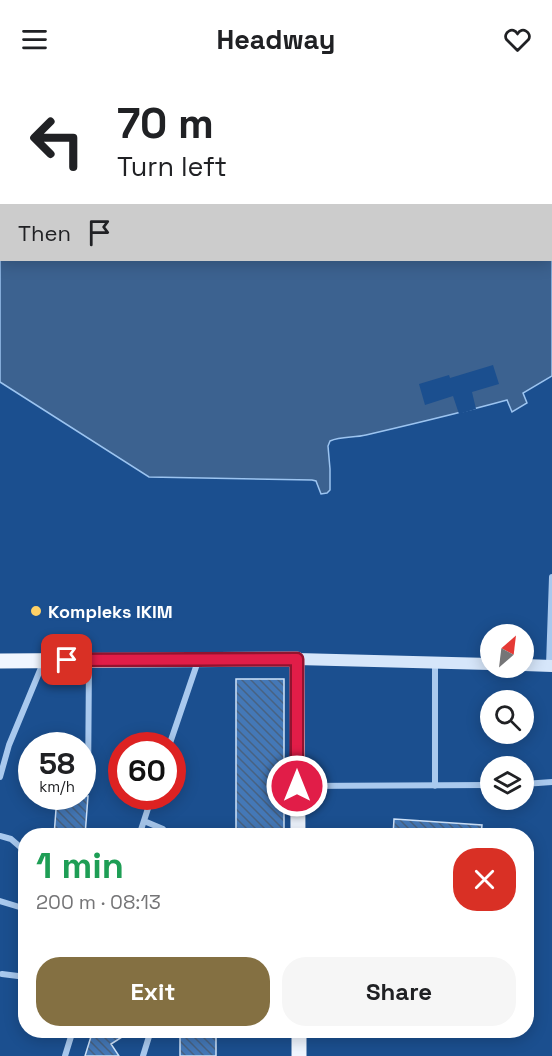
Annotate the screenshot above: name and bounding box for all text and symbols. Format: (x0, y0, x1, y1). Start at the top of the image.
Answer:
text: Headway (217, 22, 335, 57)
icon: menu (18, 23, 51, 56)
icon: heart (501, 23, 534, 56)
text: 70 m (117, 97, 214, 150)
icon: left (18, 102, 96, 180)
text: Turn left (117, 149, 227, 184)
icon: arrive (83, 216, 116, 249)
text: Then (18, 219, 71, 247)
place label: Kompleks IKIM (48, 600, 173, 623)
marker: Kompleks IKIM (29, 604, 43, 618)
north arrow (480, 624, 534, 678)
map controls (480, 624, 534, 810)
pin (41, 634, 92, 685)
icon: arrive (50, 643, 83, 676)
button: search (480, 690, 534, 744)
speed limit sign: 60 (108, 732, 186, 810)
text: 58 (39, 744, 75, 783)
position arrow (265, 754, 329, 818)
button: layers (480, 756, 534, 810)
text: km/h (39, 777, 75, 796)
text: 1 min (36, 843, 124, 889)
button: close (453, 848, 516, 911)
text: 200 m · 08:13 (36, 889, 161, 915)
button: Exit (36, 957, 270, 1026)
button: Share (282, 957, 516, 1026)

